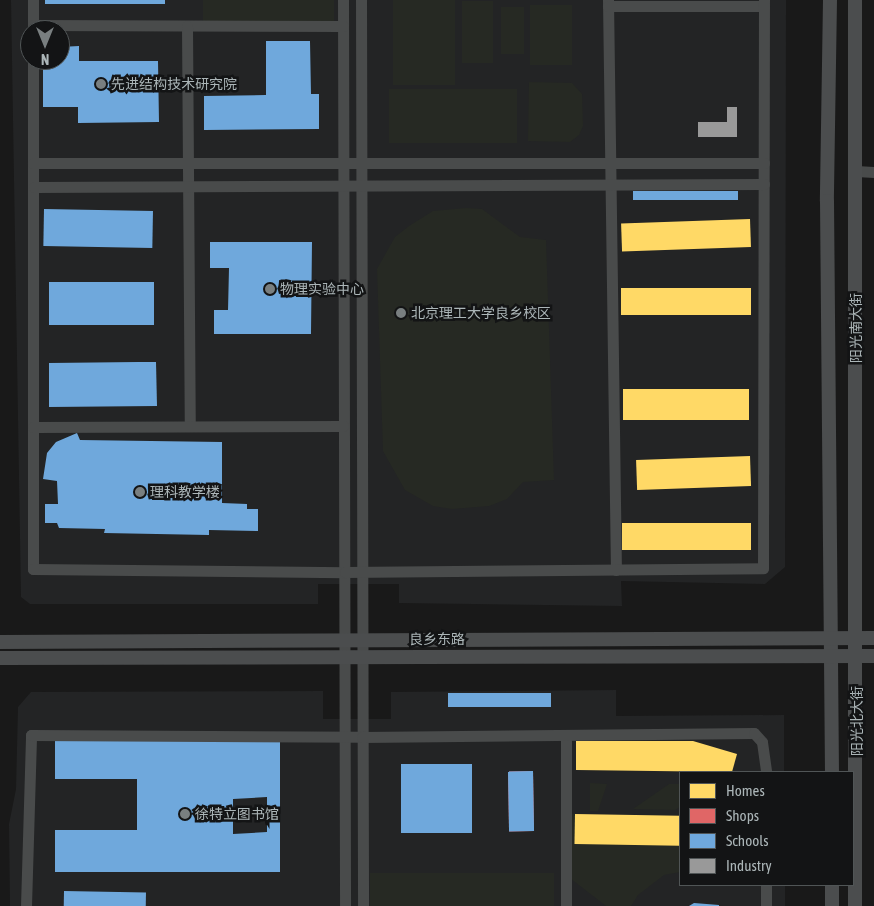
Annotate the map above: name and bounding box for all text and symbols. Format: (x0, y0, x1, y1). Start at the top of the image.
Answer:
north arrow (20, 20, 70, 70)
text: N (41, 51, 49, 67)
place label: 先进结构技术研究院 (111, 76, 237, 92)
marker: 先进结构技术研究院 (95, 78, 107, 90)
place label: 物理实验中心 (280, 281, 364, 297)
marker: 物理实验中心 (264, 283, 276, 295)
street label: 阳光南大街 (848, 293, 864, 363)
place label: 北京理工大学良乡校区 (411, 305, 551, 321)
marker: 北京理工大学良乡校区 (395, 307, 407, 319)
place label: 理科教学楼 (150, 484, 220, 500)
marker: 理科教学楼 (134, 486, 146, 498)
street label: 良乡东路 (409, 631, 465, 647)
street label: 阳光北大街 (849, 686, 865, 756)
legend (679, 771, 854, 886)
text: Homes (726, 782, 765, 799)
place label: 徐特立图书馆 (195, 806, 279, 822)
text: Shops (726, 807, 759, 824)
marker: 徐特立图书馆 (179, 808, 191, 820)
text: Schools (726, 832, 769, 849)
text: Industry (726, 857, 772, 874)

